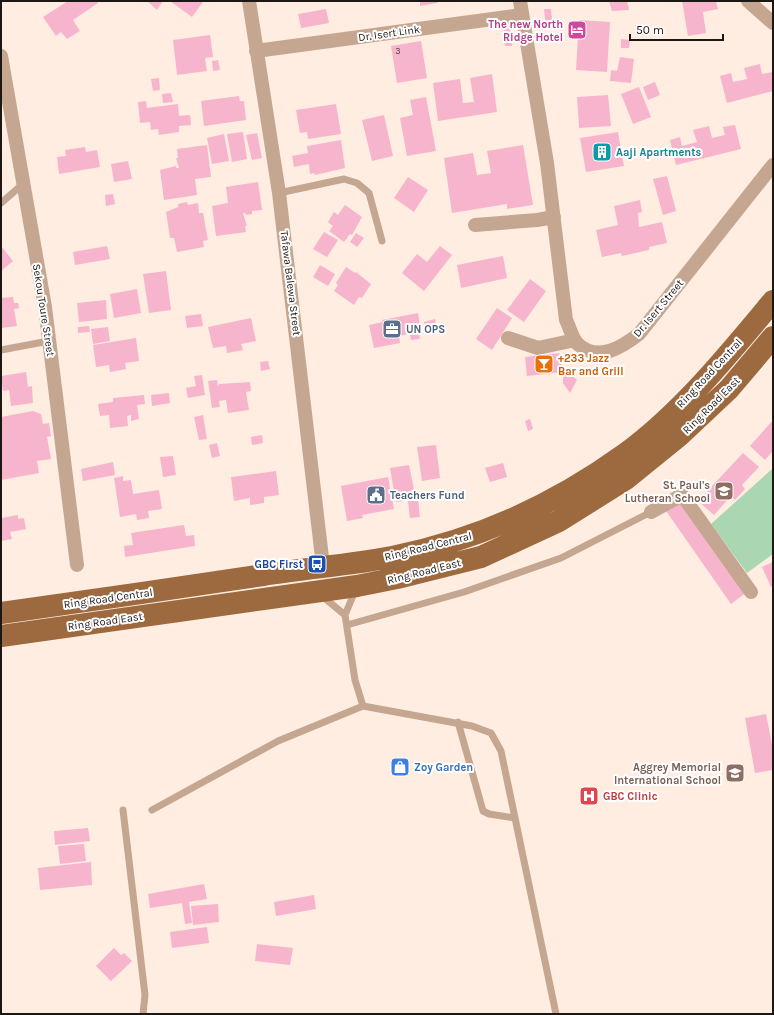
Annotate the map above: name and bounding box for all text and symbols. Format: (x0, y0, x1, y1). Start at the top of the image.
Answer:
scale bar (630, 16, 723, 42)
place label: The new North Ridge Hotel (488, 18, 563, 44)
hotel icon: The new North Ridge Hotel (566, 19, 588, 41)
street label: Dr. Isert Link (357, 23, 421, 44)
text: 50 m (636, 23, 664, 37)
house number: 3 (395, 46, 401, 56)
building icon: Aaji Apartments (591, 141, 613, 163)
place label: Aaji Apartments (616, 146, 702, 159)
street label: Tafawa Balewa Street (278, 230, 303, 336)
street label: Sekou Toure Street (30, 263, 57, 357)
street label: Dr. Isert Street (631, 277, 686, 340)
office icon: UN OPS (381, 318, 403, 340)
place label: UN OPS (406, 323, 445, 336)
street label: Ring Road Central (674, 336, 745, 411)
place label: +233 Jazz Bar and Grill (558, 352, 624, 378)
bar icon: +233 Jazz Bar and Grill (533, 353, 555, 375)
street label: Ring Road East (680, 374, 743, 437)
place label: St. Paul's Lutheran School (625, 479, 710, 505)
school or university icon: St. Paul's Lutheran School (713, 480, 735, 502)
public building icon: Teachers Fund (365, 484, 387, 506)
place label: Teachers Fund (390, 489, 465, 502)
street label: Ring Road Central (383, 529, 473, 564)
bus stop icon: GBC First (306, 553, 328, 575)
street label: Ring Road East (386, 556, 462, 587)
place label: GBC First (255, 558, 304, 571)
street label: Ring Road Central (63, 586, 153, 611)
street label: Ring Road East (67, 610, 143, 633)
shop icon: Zoy Garden (389, 756, 411, 778)
place label: Zoy Garden (414, 761, 473, 774)
place label: Aggrey Memorial International School (614, 761, 721, 787)
school or university icon: Aggrey Memorial International School (724, 762, 746, 784)
hospital icon: GBC Clinic (578, 785, 600, 807)
place label: GBC Clinic (603, 790, 658, 803)

